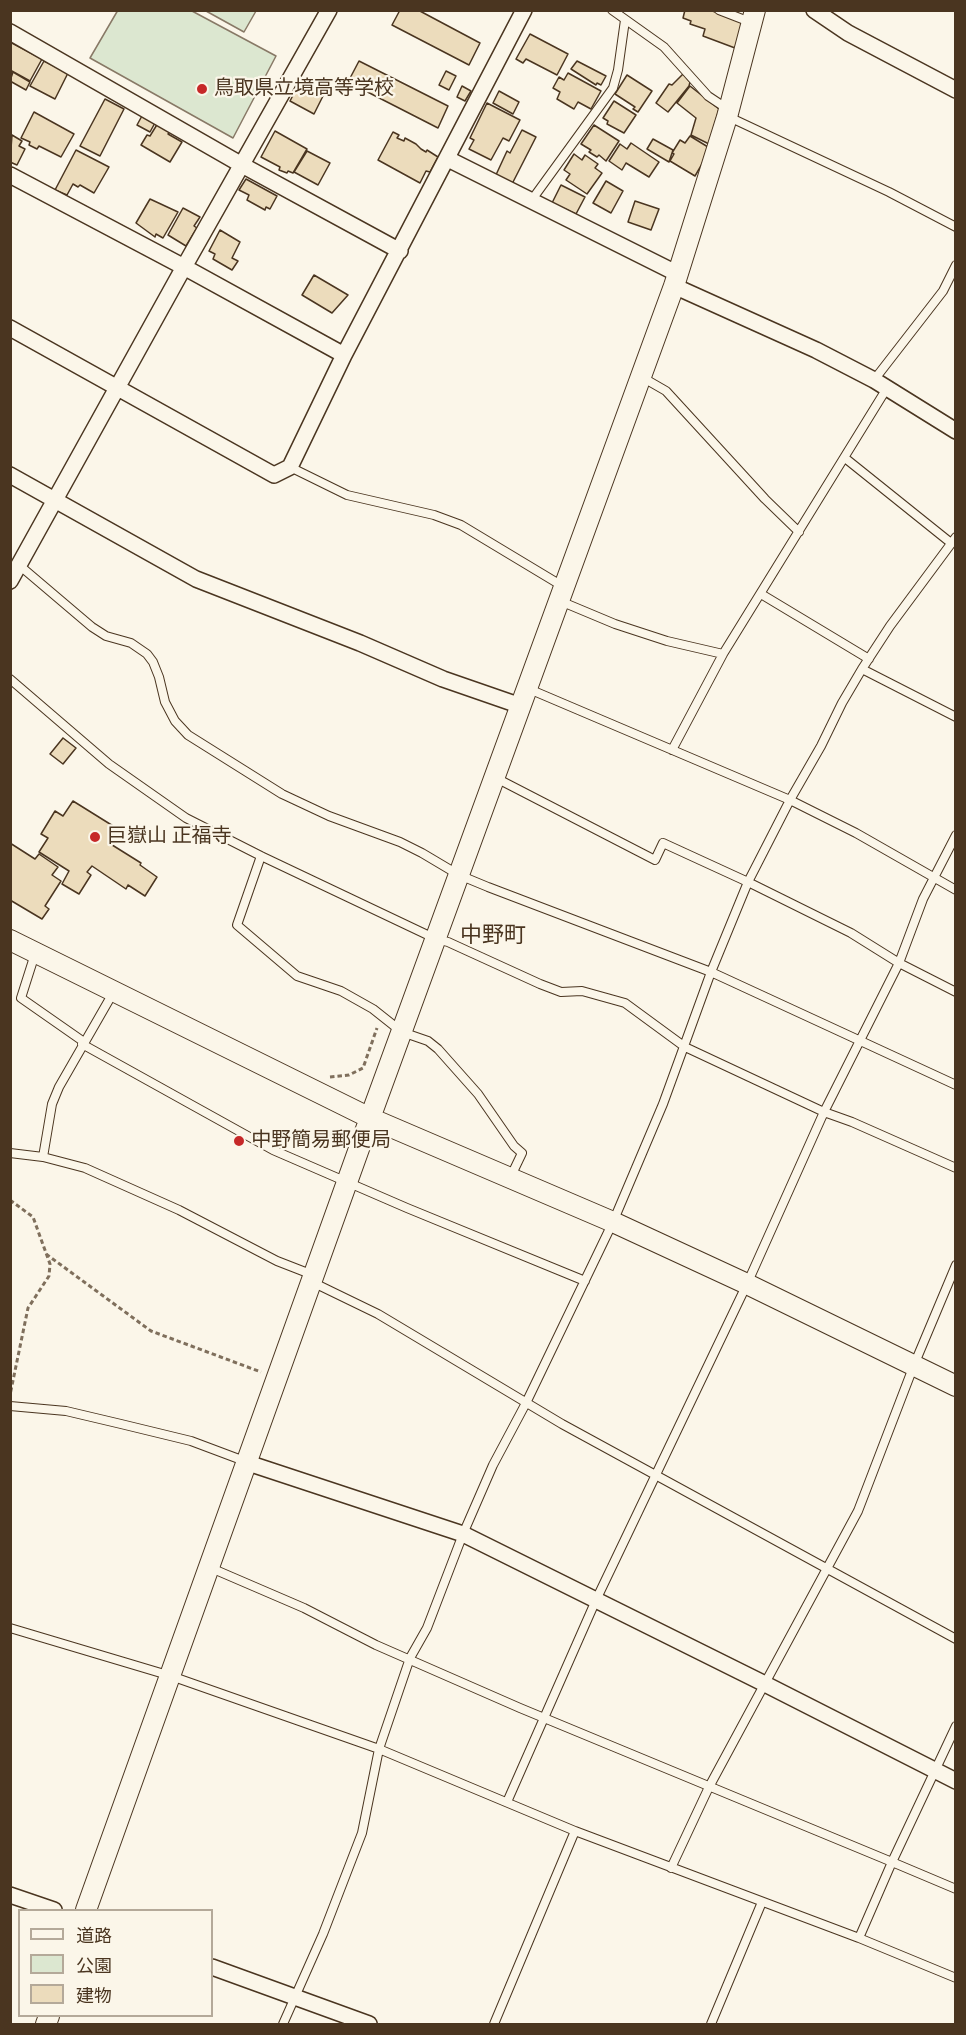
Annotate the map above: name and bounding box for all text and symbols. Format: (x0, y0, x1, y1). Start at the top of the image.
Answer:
place label: 鳥取県立境高等学校 (214, 77, 394, 101)
marker: 鳥取県立境高等学校 (195, 82, 209, 96)
place label: 巨嶽山 正福寺 (107, 825, 232, 849)
marker: 巨嶽山 正福寺 (88, 830, 102, 844)
district label: 中野町 (460, 923, 526, 949)
place label: 中野簡易郵便局 (251, 1129, 391, 1153)
marker: 中野簡易郵便局 (232, 1134, 246, 1148)
legend (18, 1909, 213, 2017)
text: 道路 (76, 1925, 112, 1946)
text: 公園 (76, 1955, 112, 1976)
text: 建物 (76, 1985, 112, 2006)

